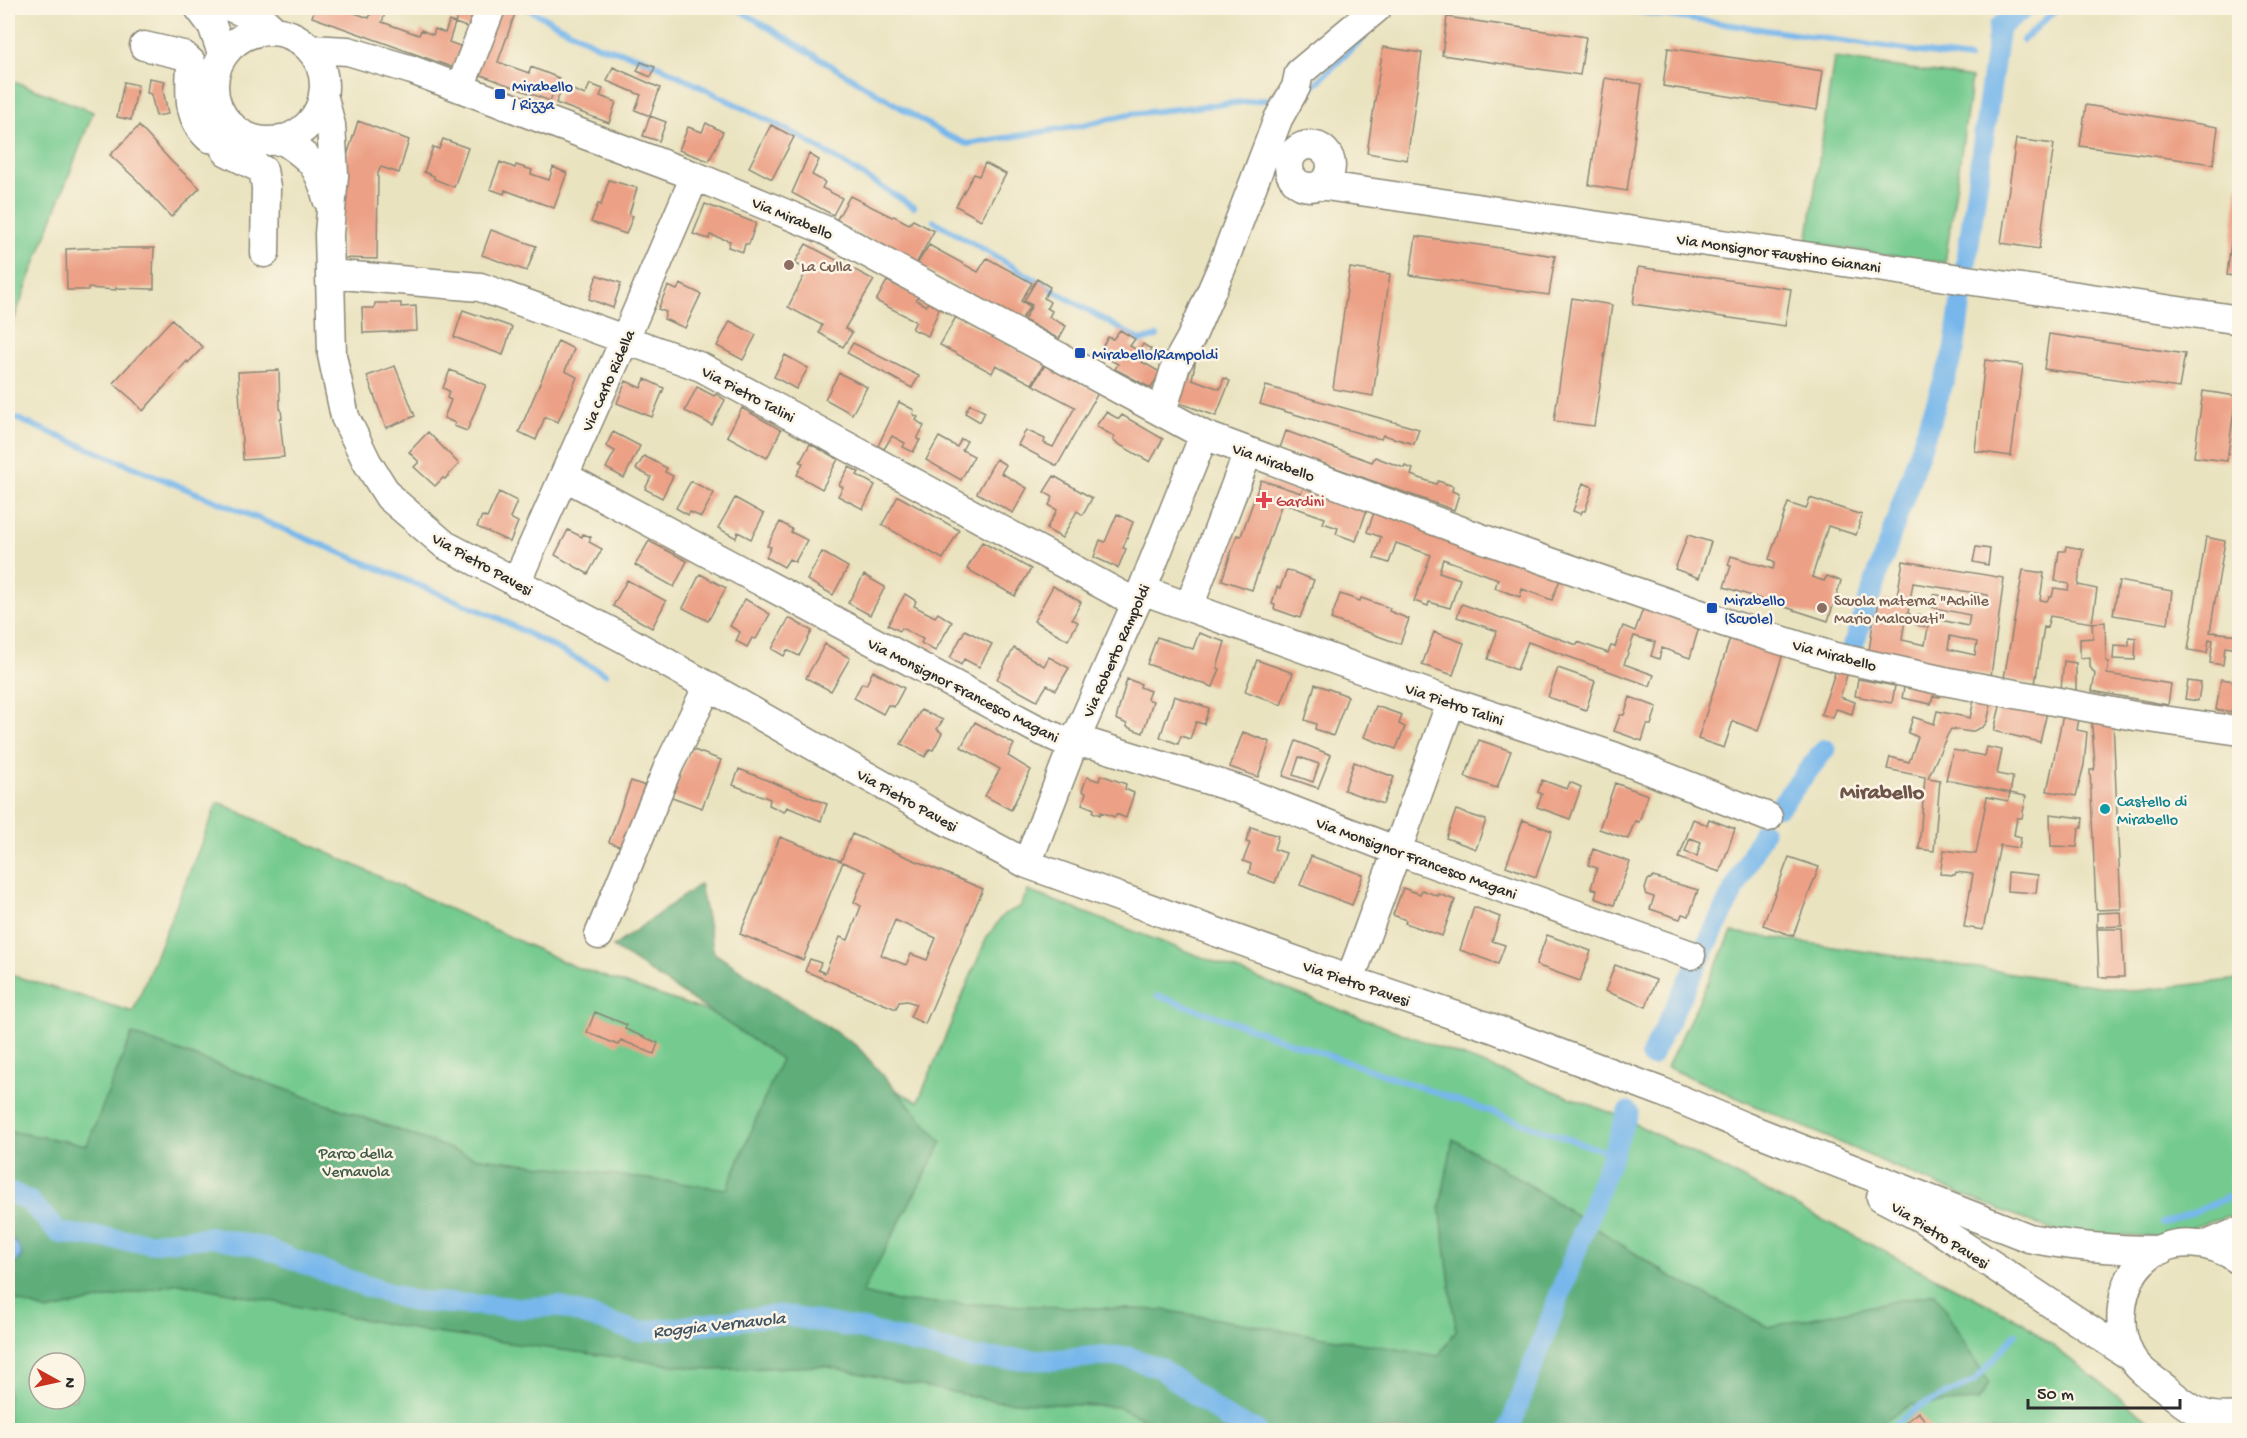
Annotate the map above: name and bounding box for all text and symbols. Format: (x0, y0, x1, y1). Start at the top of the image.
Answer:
place label: Mirabello / Rizza (512, 79, 573, 116)
marker: Mirabello / Rizza (493, 87, 507, 101)
street label: Via Mirabello (747, 194, 835, 246)
street label: Via Monsignor Faustino Gianani (1674, 232, 1882, 279)
marker: La Culla (782, 258, 796, 272)
place label: La Culla (801, 259, 853, 278)
street label: Via Carlo Ridella (579, 327, 642, 436)
marker: Mirabello/Rampoldi (1073, 346, 1087, 360)
place label: Mirabello/Rampoldi (1092, 347, 1218, 366)
street label: Via Pietro Talini (697, 363, 797, 429)
street label: Via Mirabello (1228, 440, 1317, 488)
marker: Gardini (1257, 493, 1271, 507)
place label: Gardini (1276, 494, 1325, 513)
street label: Via Pietro Pavesi (427, 530, 535, 602)
street label: Via Roberto Rampoldi (1080, 582, 1156, 722)
place label: Mirabello (Scuole) (1724, 593, 1785, 630)
place label: Scuola materna "Achille Mario Malcovati" (1834, 593, 1989, 630)
marker: Mirabello (Scuole) (1705, 601, 1719, 615)
marker: Scuola materna "Achille Mario Malcovati" (1815, 601, 1829, 615)
street label: Via Monsignor Francesco Magani (863, 635, 1061, 749)
street label: Via Mirabello (1789, 637, 1878, 678)
street label: Via Pietro Talini (1401, 680, 1506, 732)
street label: Via Pietro Pavesi (852, 766, 960, 838)
district label: Mirabello (1840, 781, 1925, 807)
place label: Castello di Mirabello (2117, 794, 2187, 831)
marker: Castello di Mirabello (2098, 802, 2112, 816)
street label: Via Monsignor Francesco Magani (1312, 815, 1519, 906)
street label: Via Pietro Pavesi (1299, 958, 1412, 1013)
park label: Parco della Vernavola (318, 1146, 394, 1183)
street label: Via Pietro Pavesi (1886, 1199, 1992, 1275)
water label: Roggia Vernavola (652, 1309, 787, 1344)
north arrow (27, 1351, 87, 1411)
scale bar (2028, 1372, 2180, 1410)
text: N (58, 1376, 79, 1390)
text: 50 m (2037, 1385, 2074, 1406)

